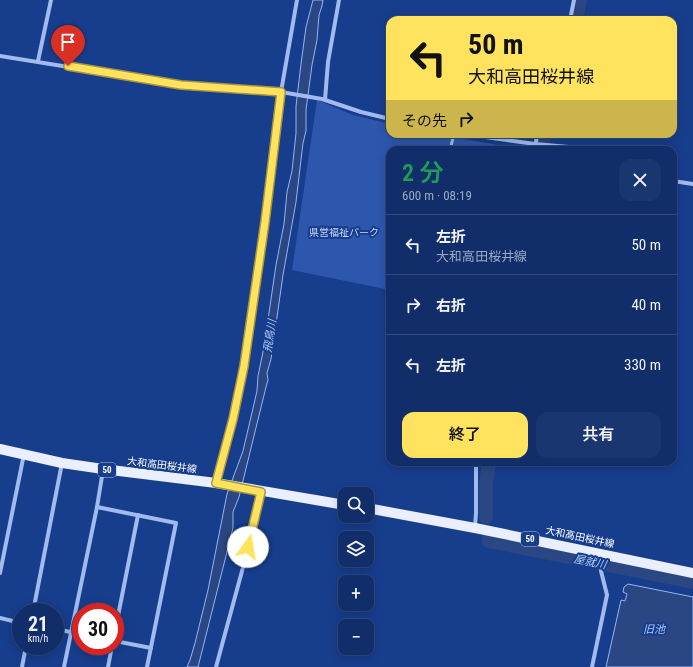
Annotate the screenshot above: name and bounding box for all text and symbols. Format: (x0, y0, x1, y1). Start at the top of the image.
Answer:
pin (51, 25, 85, 66)
text: 50 m (468, 28, 524, 61)
icon: arrive (57, 31, 79, 53)
icon: left (402, 32, 454, 84)
text: 大和高田桜井線 (468, 66, 594, 87)
icon: right (455, 108, 477, 130)
text: その先 (402, 112, 447, 130)
text: 2 分 (402, 159, 444, 187)
button: close (619, 159, 661, 201)
text: 600 m · 08:19 (402, 188, 472, 203)
park label: 県営福祉パーク (309, 227, 379, 238)
text: 左折 (436, 228, 466, 246)
icon: left (402, 234, 424, 256)
text: 50 m (631, 236, 661, 254)
text: 大和高田桜井線 (436, 249, 527, 264)
icon: right (402, 294, 424, 316)
text: 40 m (631, 296, 661, 314)
text: 右折 (436, 297, 466, 315)
water label: 飛鳥川 (261, 318, 279, 353)
icon: left (402, 354, 424, 376)
text: 330 m (624, 356, 661, 374)
text: 左折 (436, 357, 466, 375)
button: 終了 (402, 412, 528, 458)
button: 共有 (536, 412, 661, 458)
street label: 大和高田桜井線 (127, 455, 197, 475)
road number: 50 (98, 463, 116, 477)
map controls (338, 487, 374, 655)
button: search (338, 487, 374, 523)
street label: 大和高田桜井線 (545, 524, 615, 550)
position arrow (227, 526, 269, 568)
button: layers (338, 531, 374, 567)
road number: 50 (521, 532, 539, 546)
water label: 屋就川 (573, 552, 608, 572)
button: + (338, 575, 374, 611)
speed limit sign: 30 (72, 603, 124, 655)
text: 21 (28, 612, 48, 636)
button: − (338, 619, 374, 655)
water label: 旧池 (643, 623, 666, 636)
text: km/h (28, 633, 48, 644)

